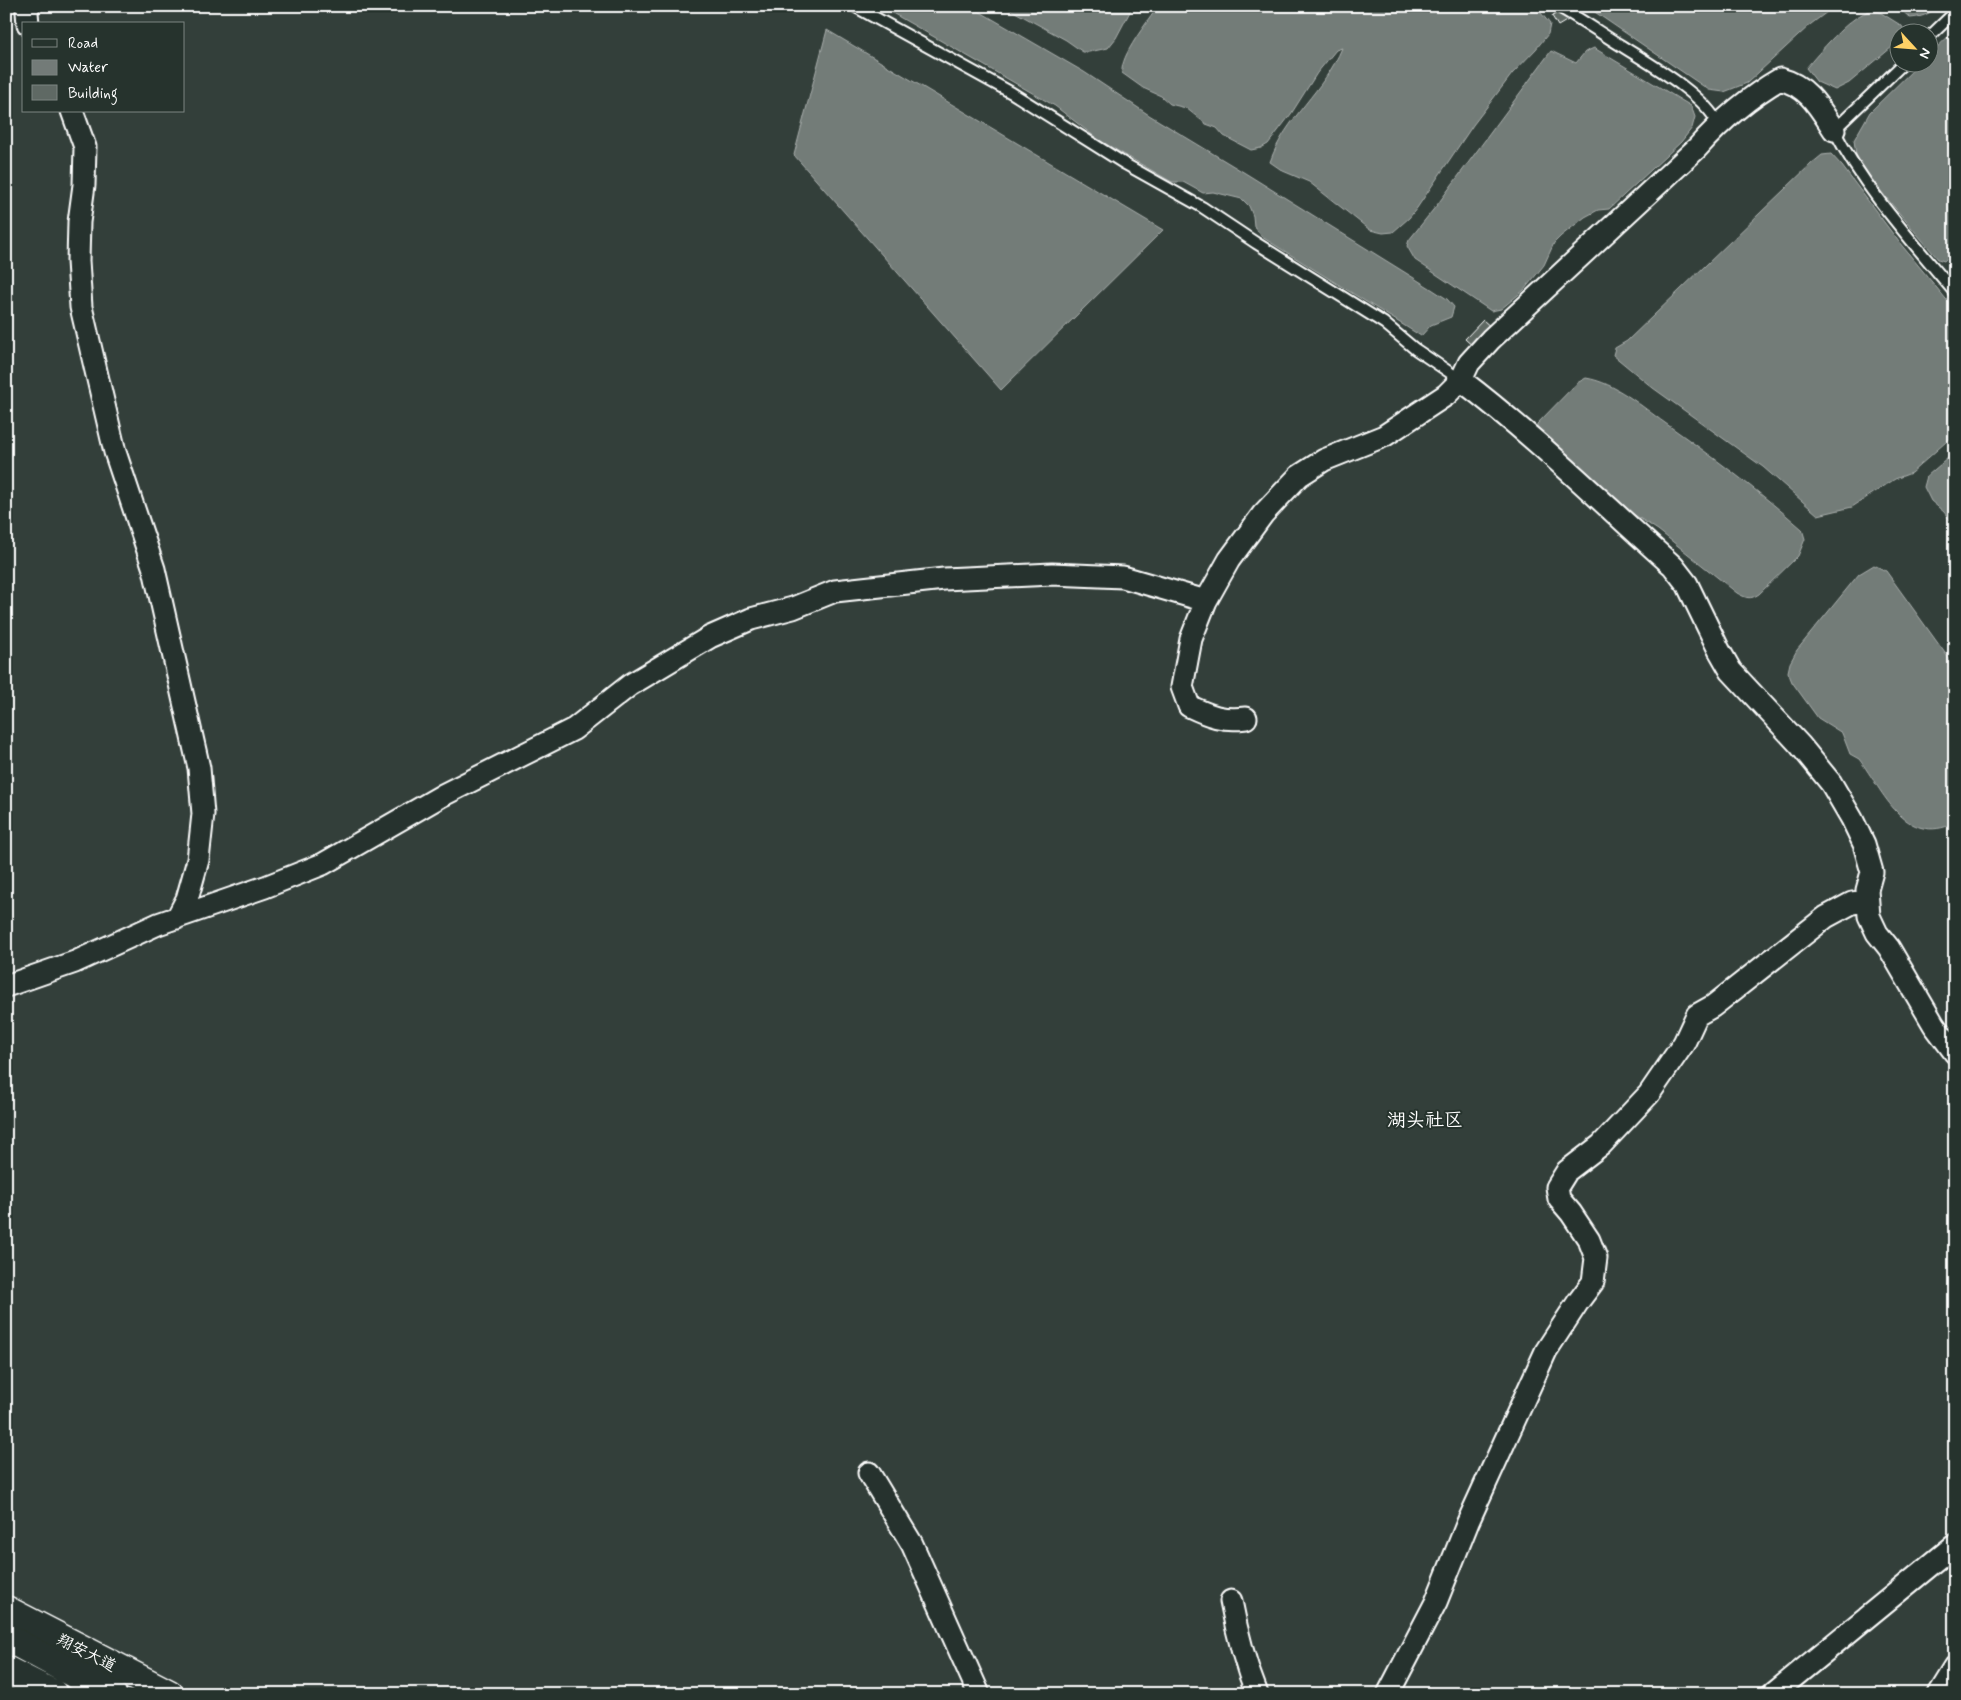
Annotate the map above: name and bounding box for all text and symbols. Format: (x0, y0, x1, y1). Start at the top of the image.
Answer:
legend (22, 22, 185, 112)
north arrow (1888, 22, 1938, 72)
text: Road (68, 34, 98, 54)
text: N (1915, 45, 1935, 61)
text: Water (68, 58, 108, 78)
text: Building (68, 84, 118, 105)
district label: 湖头社区 (1387, 1108, 1463, 1133)
street label: 翔安大道 (53, 1629, 120, 1677)

